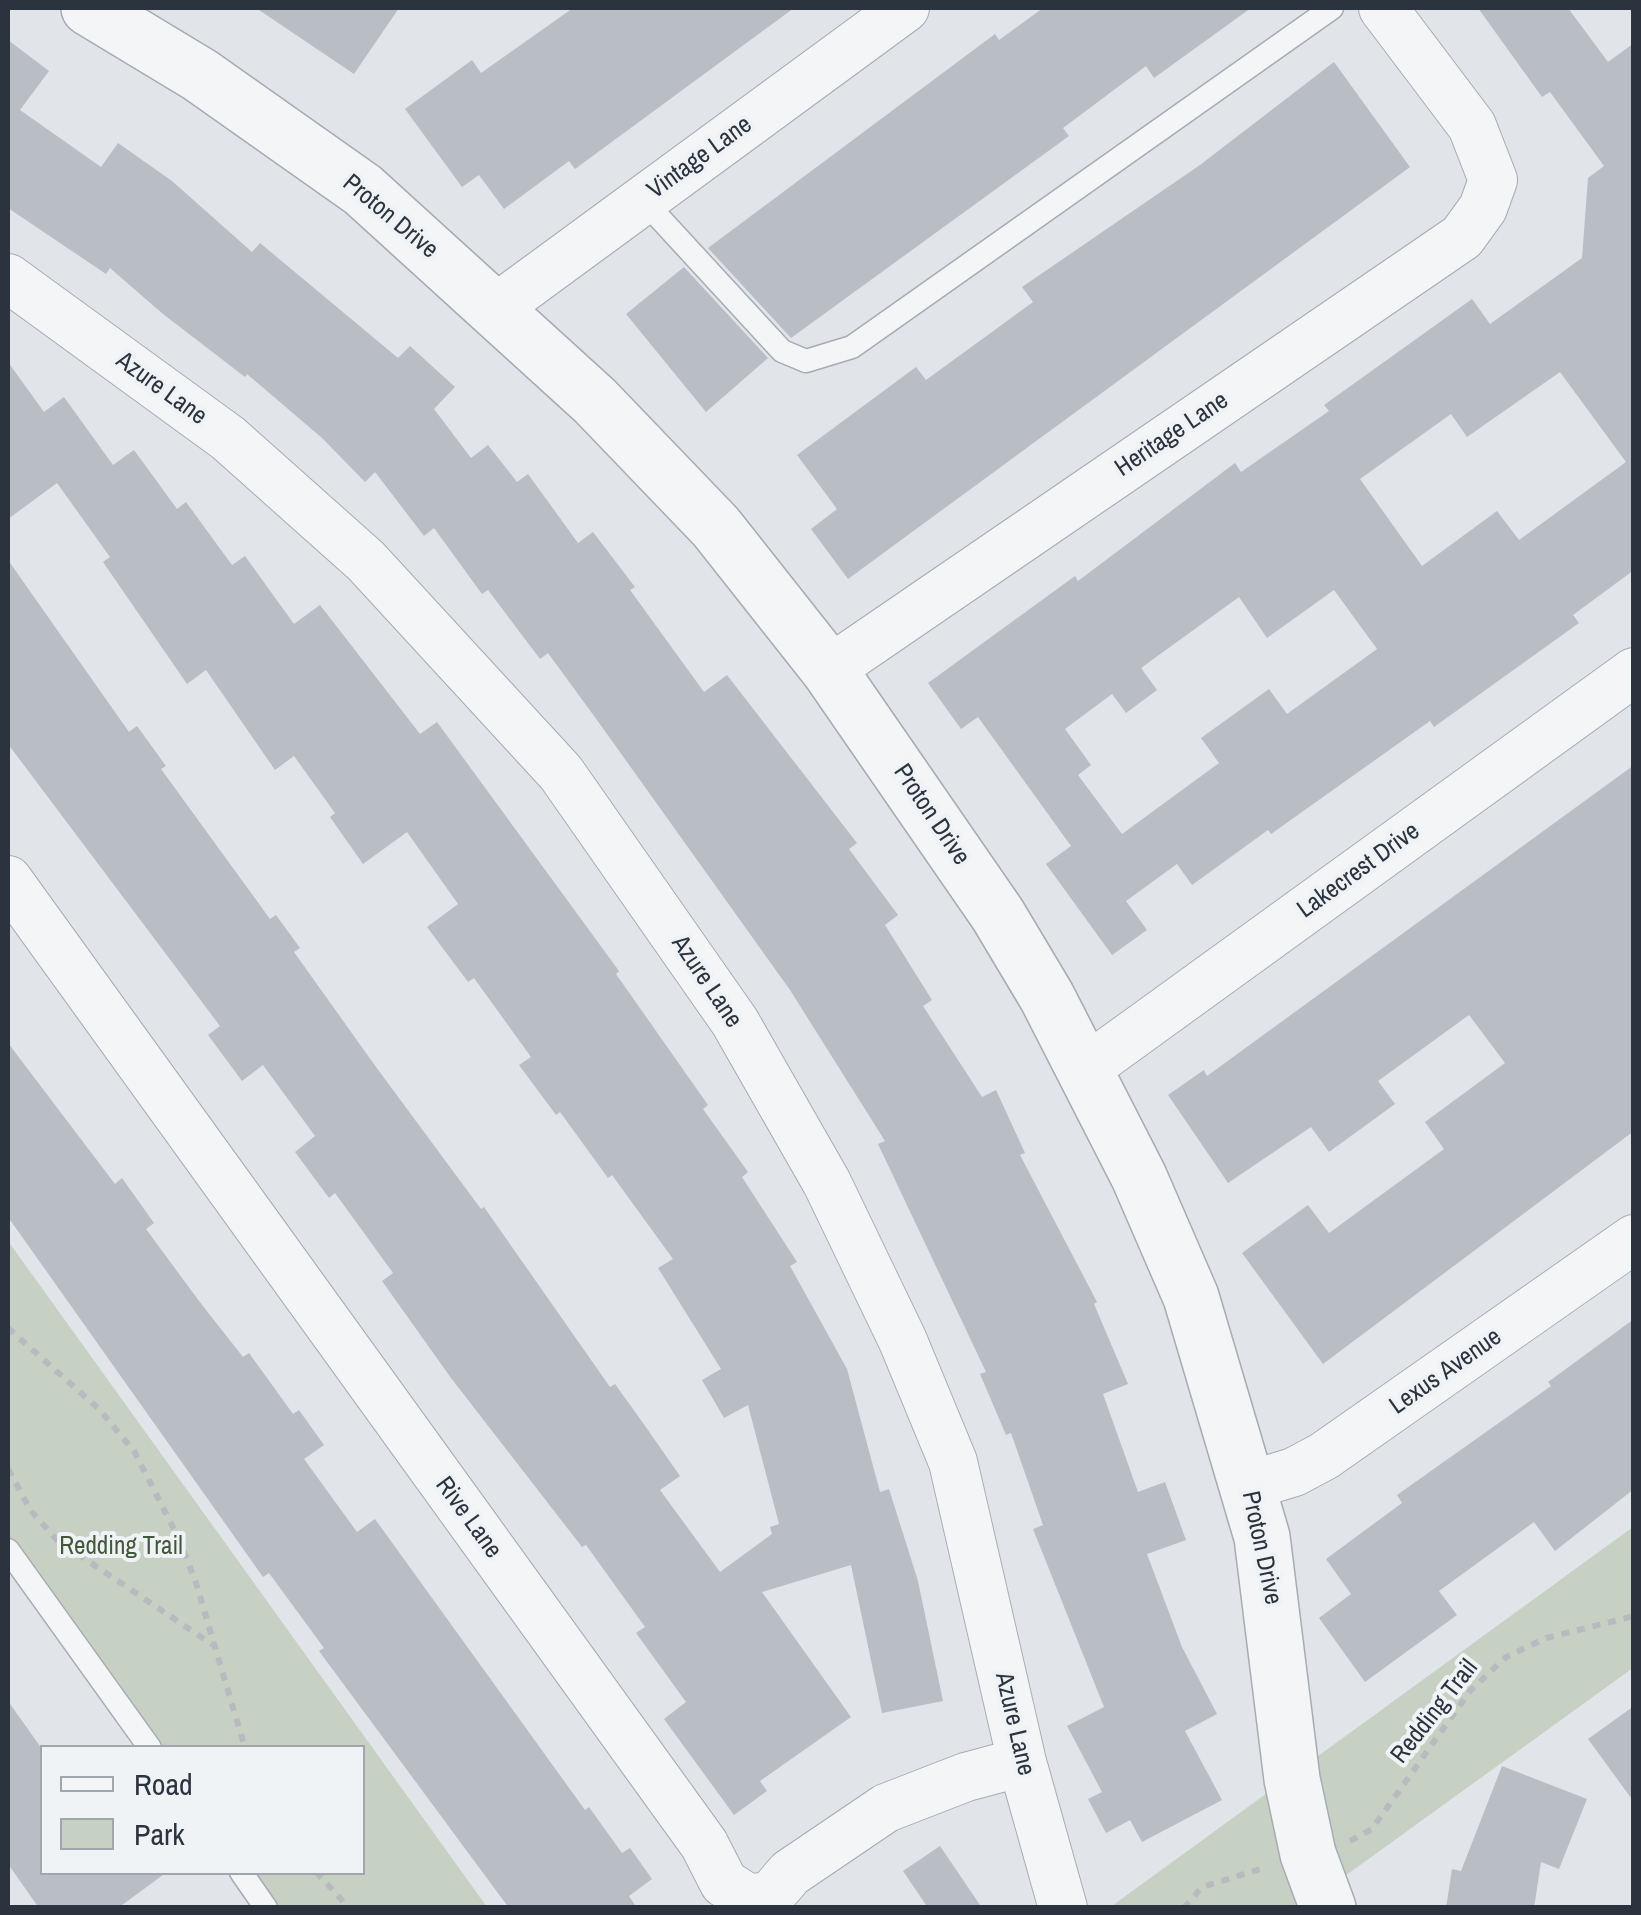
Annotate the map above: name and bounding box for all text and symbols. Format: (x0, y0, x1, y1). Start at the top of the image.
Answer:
street label: Vintage Lane (642, 110, 758, 206)
street label: Proton Drive (336, 169, 444, 265)
street label: Azure Lane (110, 346, 212, 432)
street label: Heritage Lane (1110, 386, 1234, 484)
street label: Proton Drive (886, 759, 976, 871)
street label: Lakecrest Drive (1292, 817, 1426, 925)
street label: Azure Lane (664, 930, 748, 1034)
street label: Lexus Avenue (1384, 1323, 1508, 1421)
street label: Rive Lane (428, 1471, 508, 1565)
street label: Proton Drive (1234, 1489, 1288, 1607)
park label: Redding Trail (59, 1532, 183, 1562)
street label: Redding Trail (1385, 1654, 1485, 1770)
street label: Azure Lane (988, 1670, 1040, 1778)
legend (40, 1745, 365, 1875)
text: Road (134, 1764, 193, 1804)
text: Park (134, 1814, 185, 1854)

